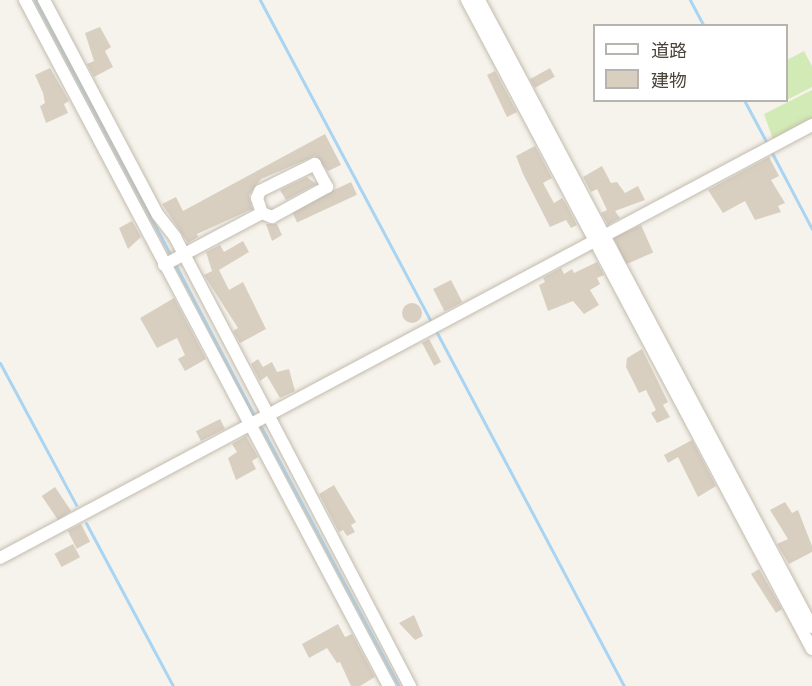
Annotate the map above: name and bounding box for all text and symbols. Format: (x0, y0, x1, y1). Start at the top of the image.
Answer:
legend (593, 24, 788, 102)
text: 道路 (651, 40, 687, 62)
text: 建物 (651, 70, 687, 92)

